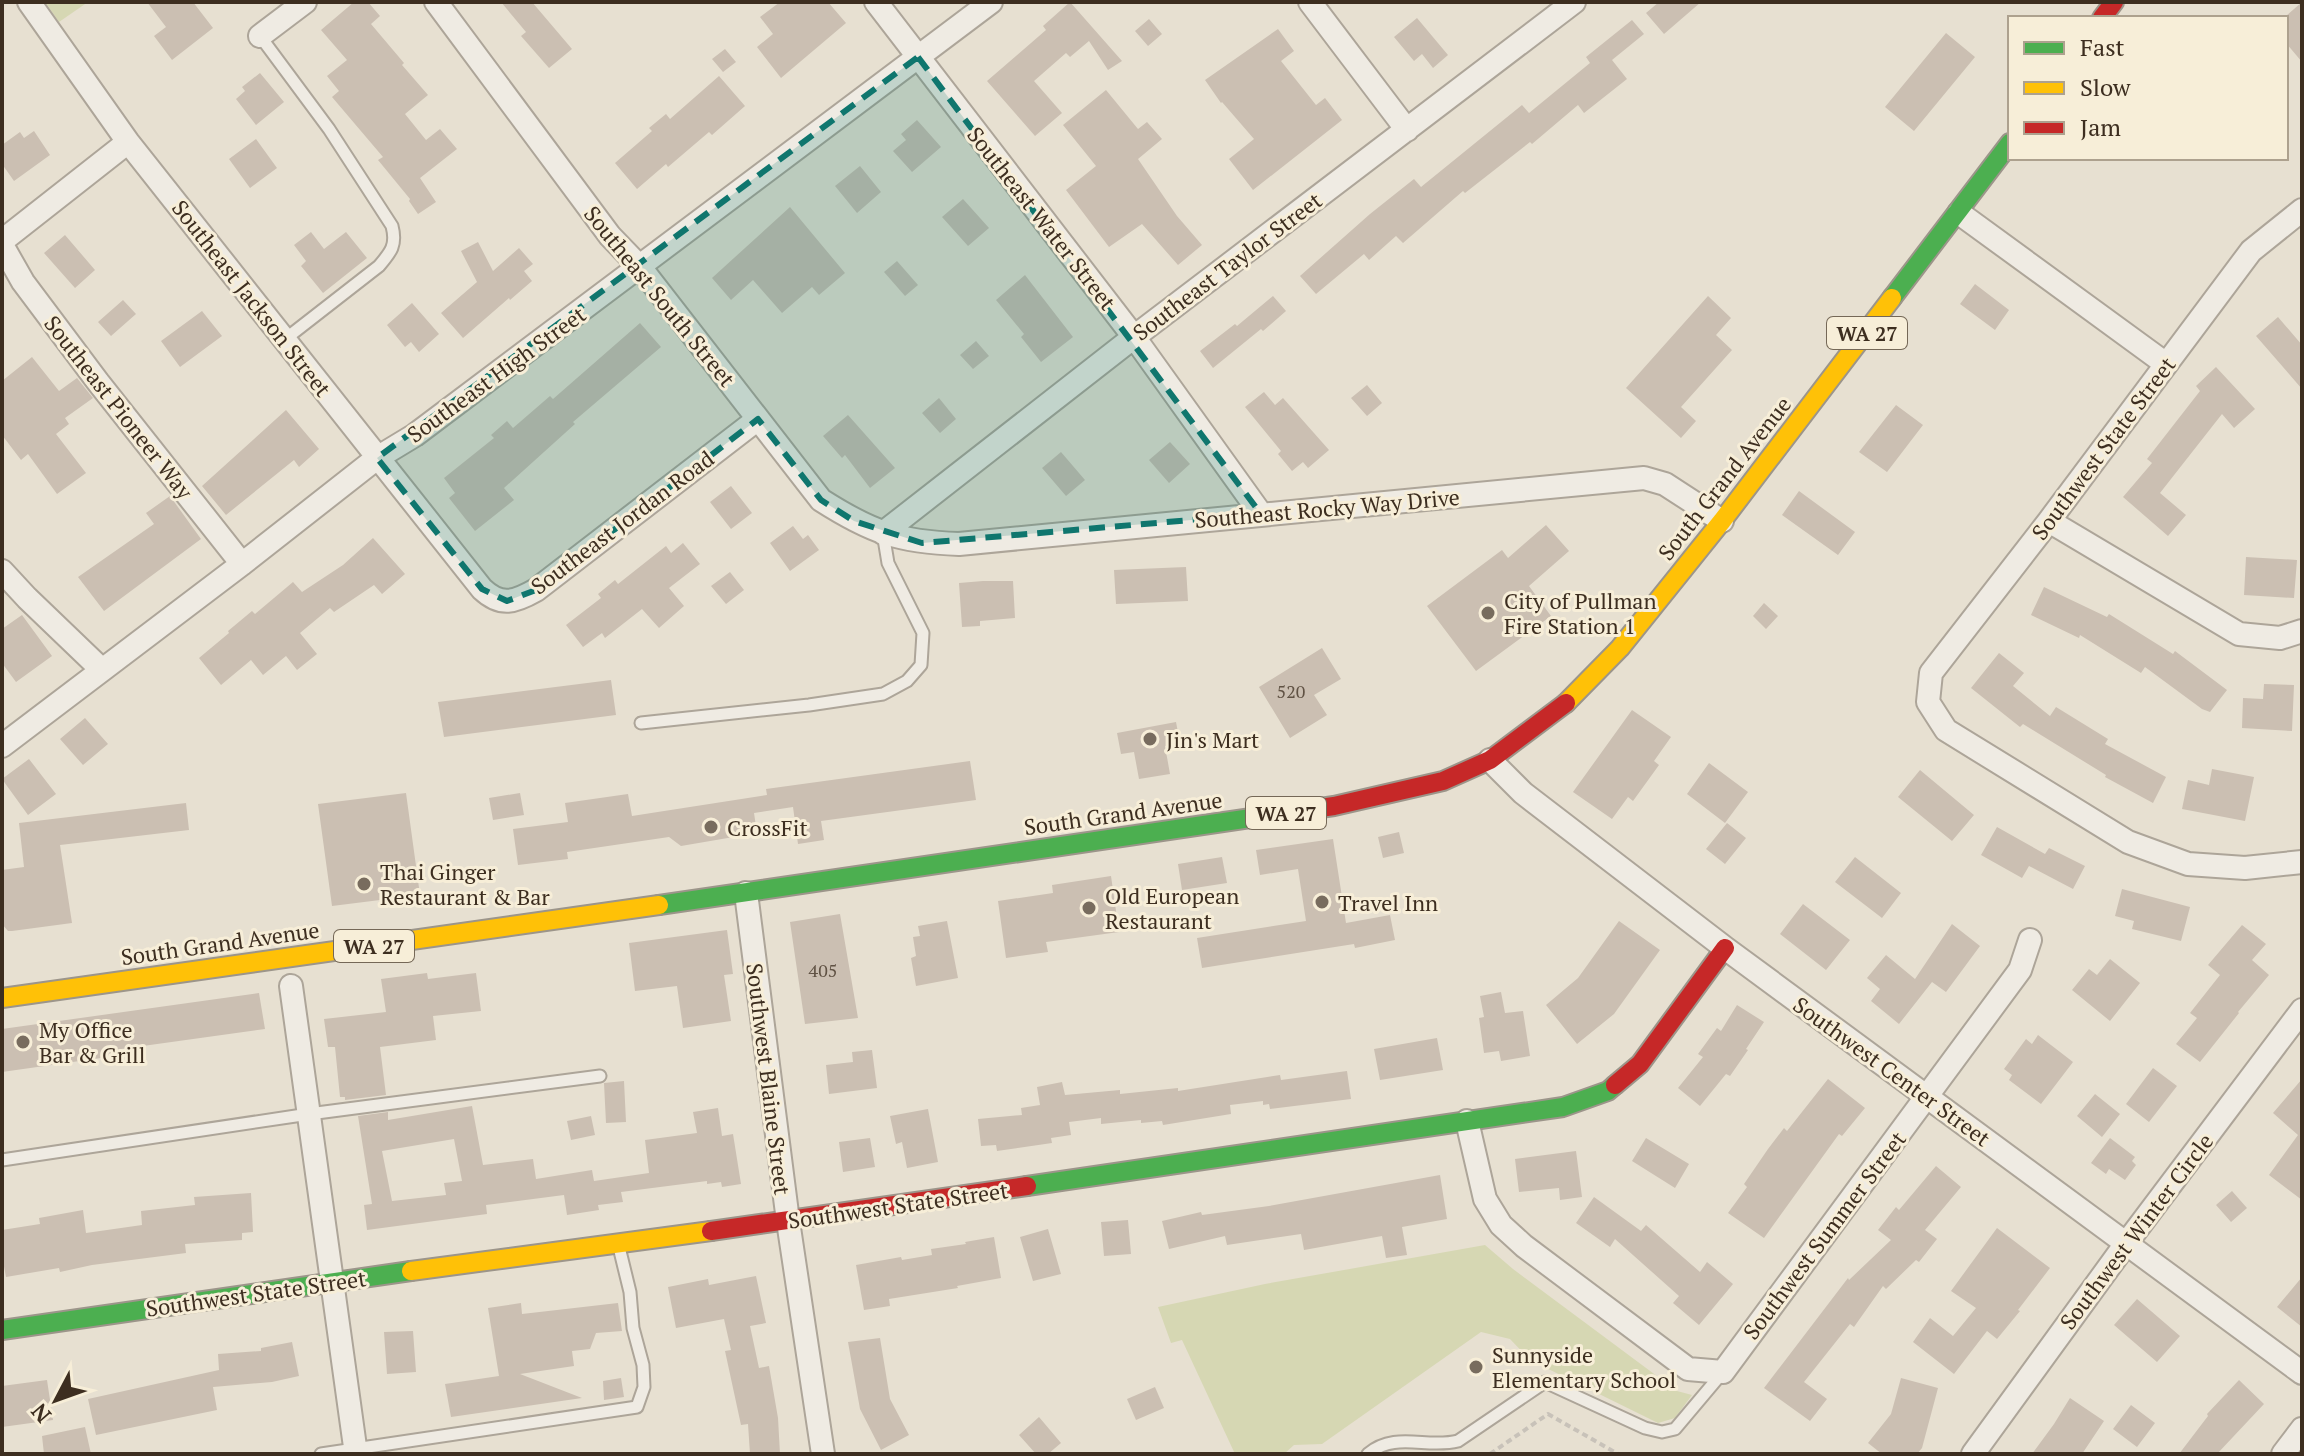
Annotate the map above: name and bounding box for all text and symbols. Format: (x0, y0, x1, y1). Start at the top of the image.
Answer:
legend (2008, 16, 2288, 160)
text: Fast (2080, 31, 2125, 63)
text: Slow (2080, 71, 2131, 103)
text: Jam (2080, 111, 2121, 143)
street label: Southeast Water Street (961, 120, 1123, 316)
street label: Southeast Taylor Street (1127, 185, 1327, 347)
street label: Southeast Jackson Street (166, 194, 338, 402)
street label: Southeast South Street (578, 200, 742, 392)
street label: Southeast High Street (401, 299, 591, 449)
street label: Southeast Pioneer Way (38, 309, 200, 505)
road number: WA 27 (1827, 317, 1907, 349)
street label: Southwest State Street (2025, 351, 2181, 545)
street label: South Grand Avenue (1651, 390, 1797, 566)
street label: Southeast Jordan Road (525, 444, 719, 600)
street label: Southeast Rocky Way Drive (1193, 482, 1461, 534)
place label: City of Pullman Fire Station 1 (1504, 586, 1657, 640)
marker: City of Pullman Fire Station 1 (1479, 604, 1497, 622)
house number: 520 (1277, 679, 1305, 703)
place label: Jin's Mart (1166, 725, 1259, 754)
marker: Jin's Mart (1141, 730, 1159, 748)
street label: South Grand Avenue (1022, 785, 1224, 841)
road number: WA 27 (1246, 797, 1326, 829)
place label: CrossFit (727, 813, 808, 842)
marker: CrossFit (702, 818, 720, 836)
place label: Thai Ginger Restaurant & Bar (380, 857, 550, 911)
marker: Thai Ginger Restaurant & Bar (355, 875, 373, 893)
place label: Old European Restaurant (1105, 881, 1239, 935)
place label: Travel Inn (1338, 888, 1438, 917)
marker: Travel Inn (1313, 893, 1331, 911)
marker: Old European Restaurant (1080, 899, 1098, 917)
street label: South Grand Avenue (119, 915, 321, 971)
road number: WA 27 (334, 930, 414, 962)
house number: 405 (809, 958, 837, 982)
street label: Southwest Blaine Street (740, 961, 798, 1197)
street label: Southwest Center Street (1788, 990, 1996, 1152)
place label: My Office Bar & Grill (39, 1015, 145, 1069)
marker: My Office Bar & Grill (14, 1033, 32, 1051)
street label: Southwest Summer Street (1736, 1125, 1912, 1345)
street label: Southwest Winter Circle (2053, 1127, 2219, 1335)
street label: Southwest State Street (786, 1175, 1010, 1235)
street label: Southwest State Street (144, 1263, 368, 1323)
place label: Sunnyside Elementary School (1492, 1340, 1676, 1394)
marker: Sunnyside Elementary School (1467, 1358, 1485, 1376)
north arrow (16, 1360, 96, 1440)
text: N (24, 1397, 57, 1429)

